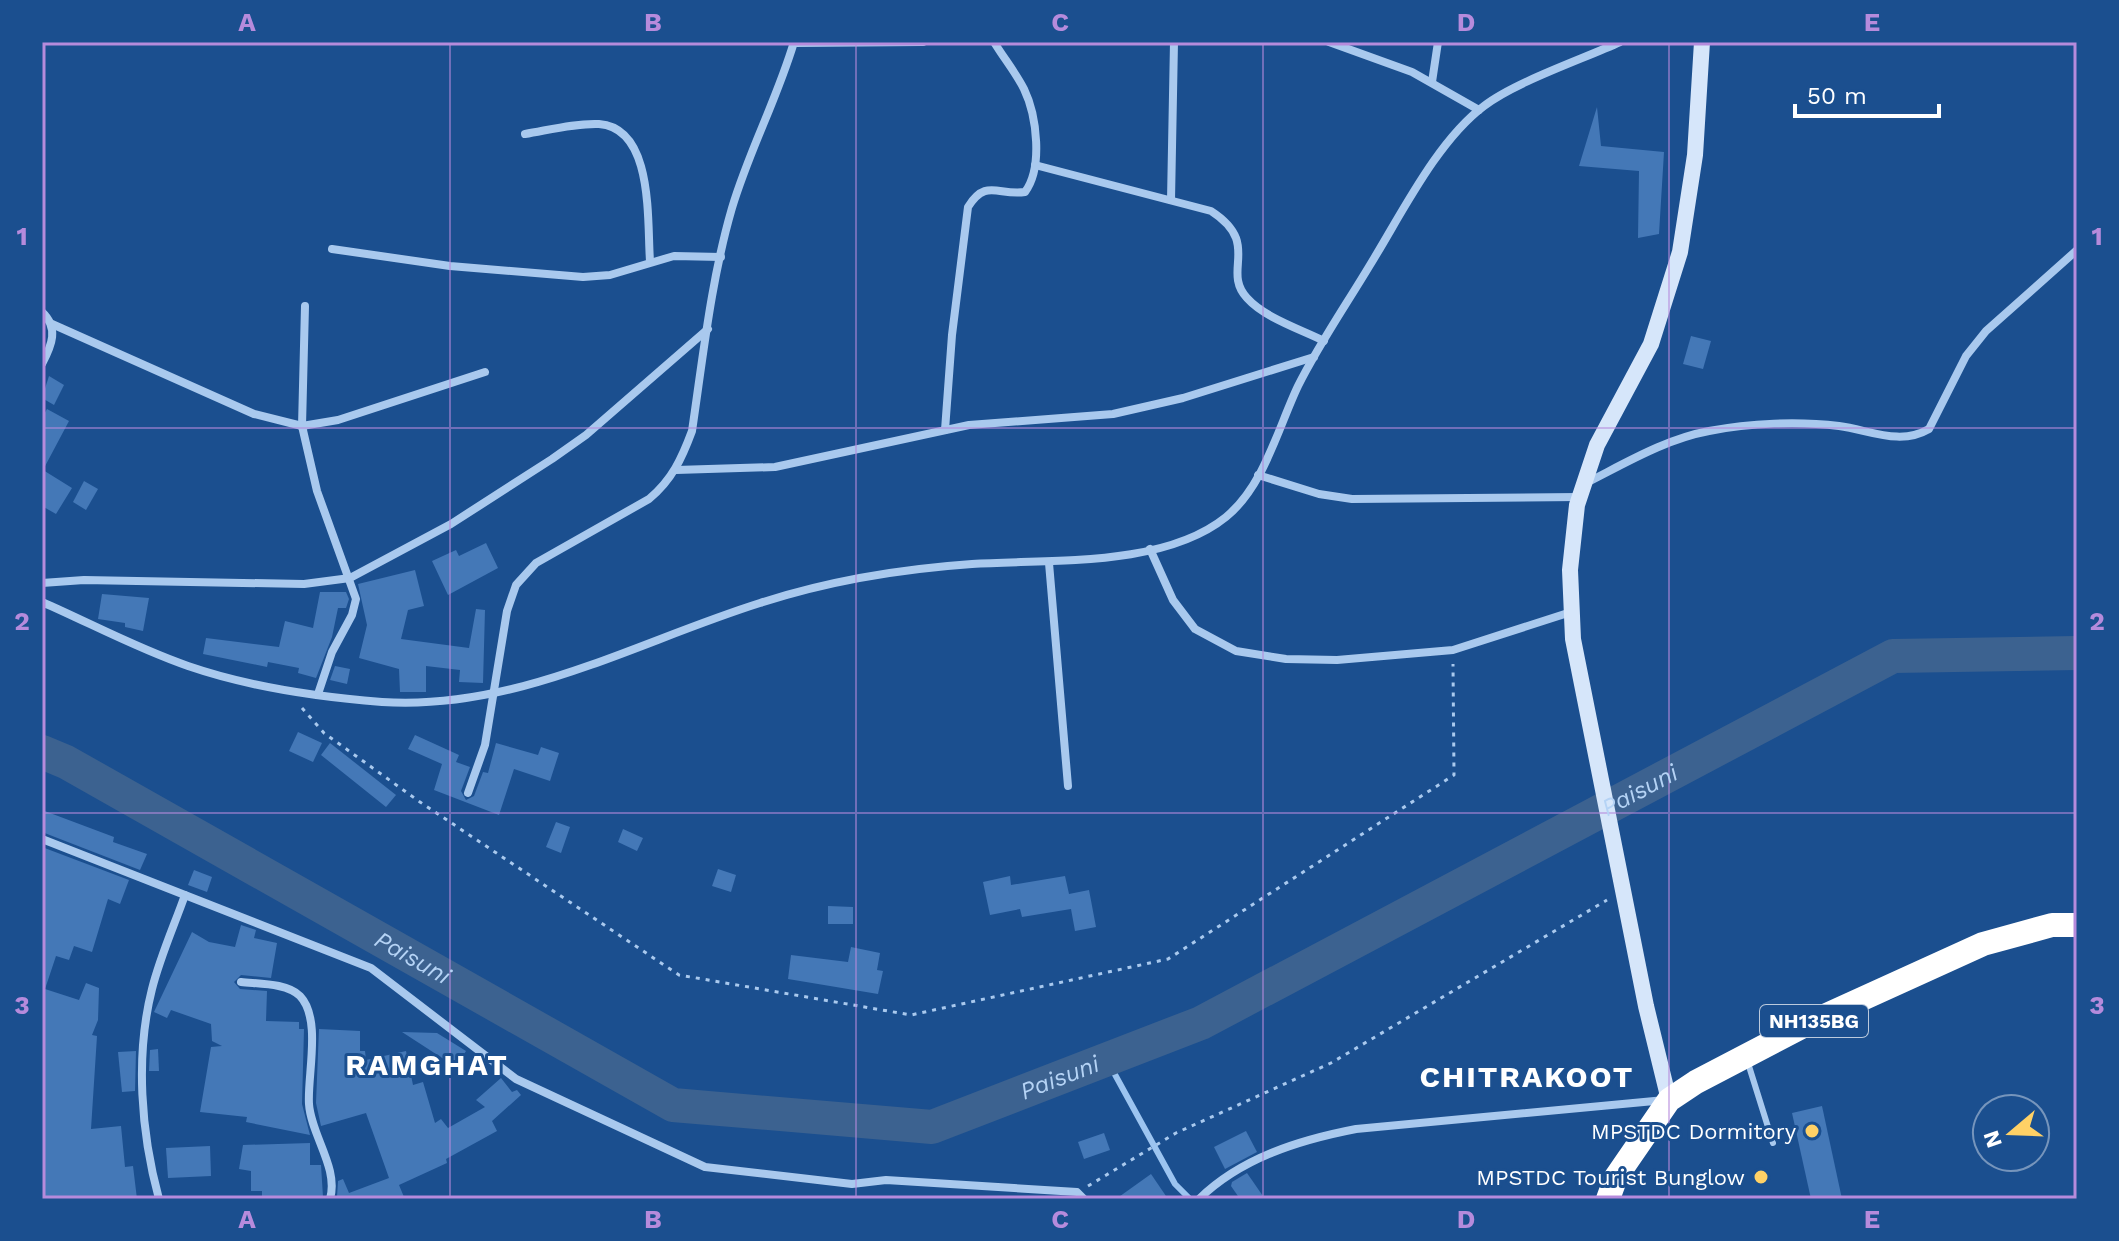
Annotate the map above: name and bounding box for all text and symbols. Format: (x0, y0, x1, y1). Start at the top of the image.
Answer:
text: A (238, 7, 256, 37)
text: B (644, 7, 662, 37)
text: C (1051, 7, 1069, 37)
text: D (1457, 7, 1475, 37)
text: E (1864, 7, 1880, 37)
scale bar (1795, 68, 1939, 118)
text: 50 m (1807, 82, 1867, 110)
text: 1 (16, 221, 28, 251)
text: 1 (2091, 221, 2103, 251)
text: 2 (14, 606, 30, 636)
text: 2 (2089, 606, 2105, 636)
water label: Paisuni (1597, 758, 1683, 822)
water label: Paisuni (370, 925, 456, 991)
text: 3 (14, 990, 30, 1020)
text: 3 (2089, 990, 2105, 1020)
road number: NH135BG (1760, 1005, 1868, 1037)
district label: RAMGHAT (345, 1047, 509, 1082)
water label: Paisuni (1016, 1049, 1104, 1106)
district label: CHITRAKOOT (1420, 1059, 1634, 1094)
north arrow (1971, 1093, 2051, 1173)
place label: MPSTDC Dormitory (1591, 1119, 1797, 1144)
marker: MPSTDC Dormitory (1803, 1122, 1821, 1140)
text: N (1978, 1128, 2007, 1151)
place label: MPSTDC Tourist Bunglow (1476, 1165, 1745, 1190)
marker: MPSTDC Tourist Bunglow (1752, 1168, 1770, 1186)
text: A (238, 1204, 256, 1234)
text: B (644, 1204, 662, 1234)
text: C (1051, 1204, 1069, 1234)
text: D (1457, 1204, 1475, 1234)
text: E (1864, 1204, 1880, 1234)

